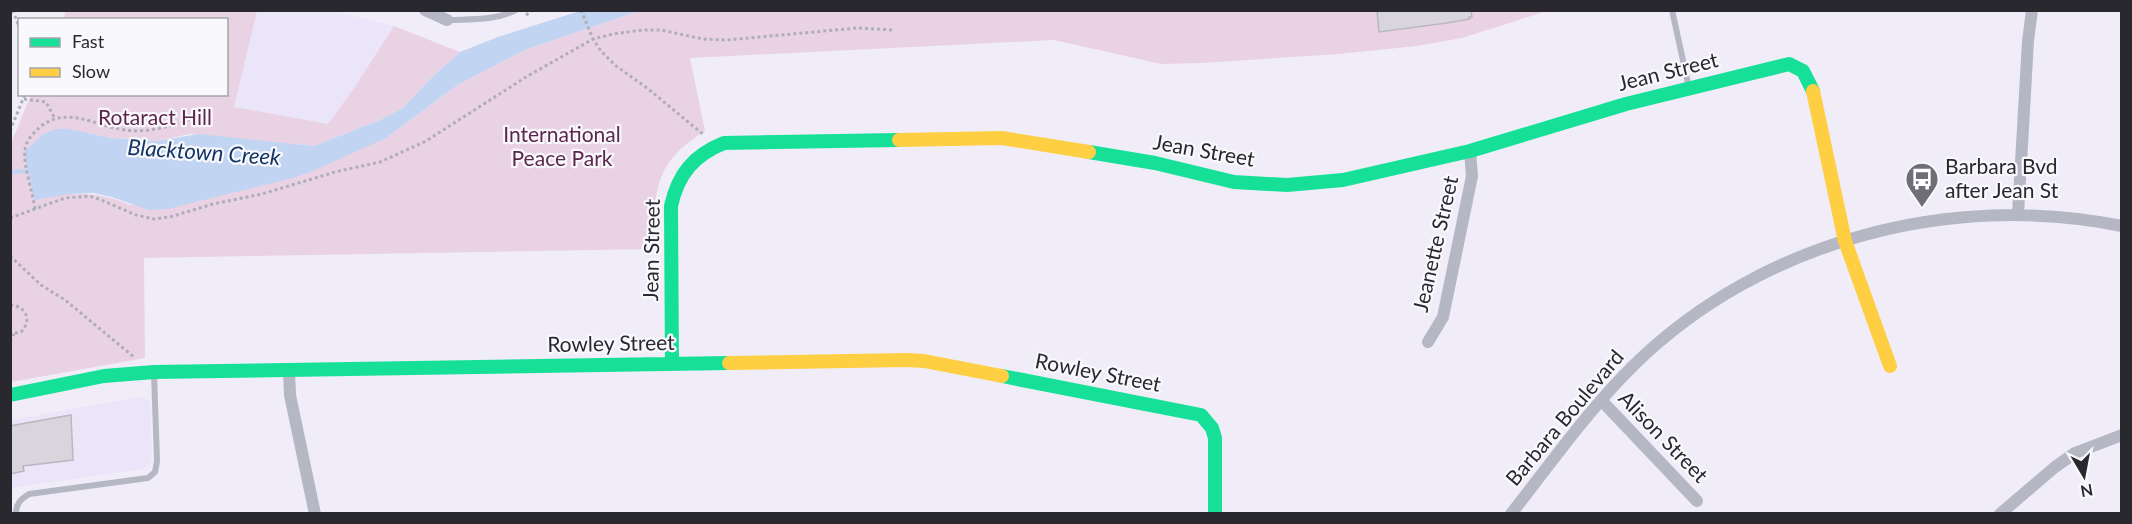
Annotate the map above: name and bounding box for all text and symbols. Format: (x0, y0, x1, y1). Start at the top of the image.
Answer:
legend (18, 18, 228, 96)
text: Fast (72, 30, 105, 52)
street label: Jean Street (1615, 46, 1721, 95)
text: Slow (72, 60, 110, 82)
park label: Rotaract Hill (98, 104, 212, 129)
park label: International Peace Park (503, 121, 621, 170)
street label: Jean Street (1152, 128, 1257, 171)
water label: Blacktown Creek (127, 133, 282, 170)
place label: Barbara Bvd after Jean St (1945, 153, 2059, 202)
bus stop icon: Barbara Bvd after Jean St (1904, 161, 1940, 208)
street label: Jeanette Street (1407, 173, 1462, 314)
street label: Jean Street (637, 198, 664, 301)
street label: Rowley Street (547, 329, 675, 356)
street label: Barbara Boulevard (1500, 344, 1628, 490)
street label: Rowley Street (1033, 347, 1164, 396)
street label: Alison Street (1614, 385, 1714, 487)
north arrow (2054, 446, 2114, 506)
text: N (2079, 481, 2094, 502)

